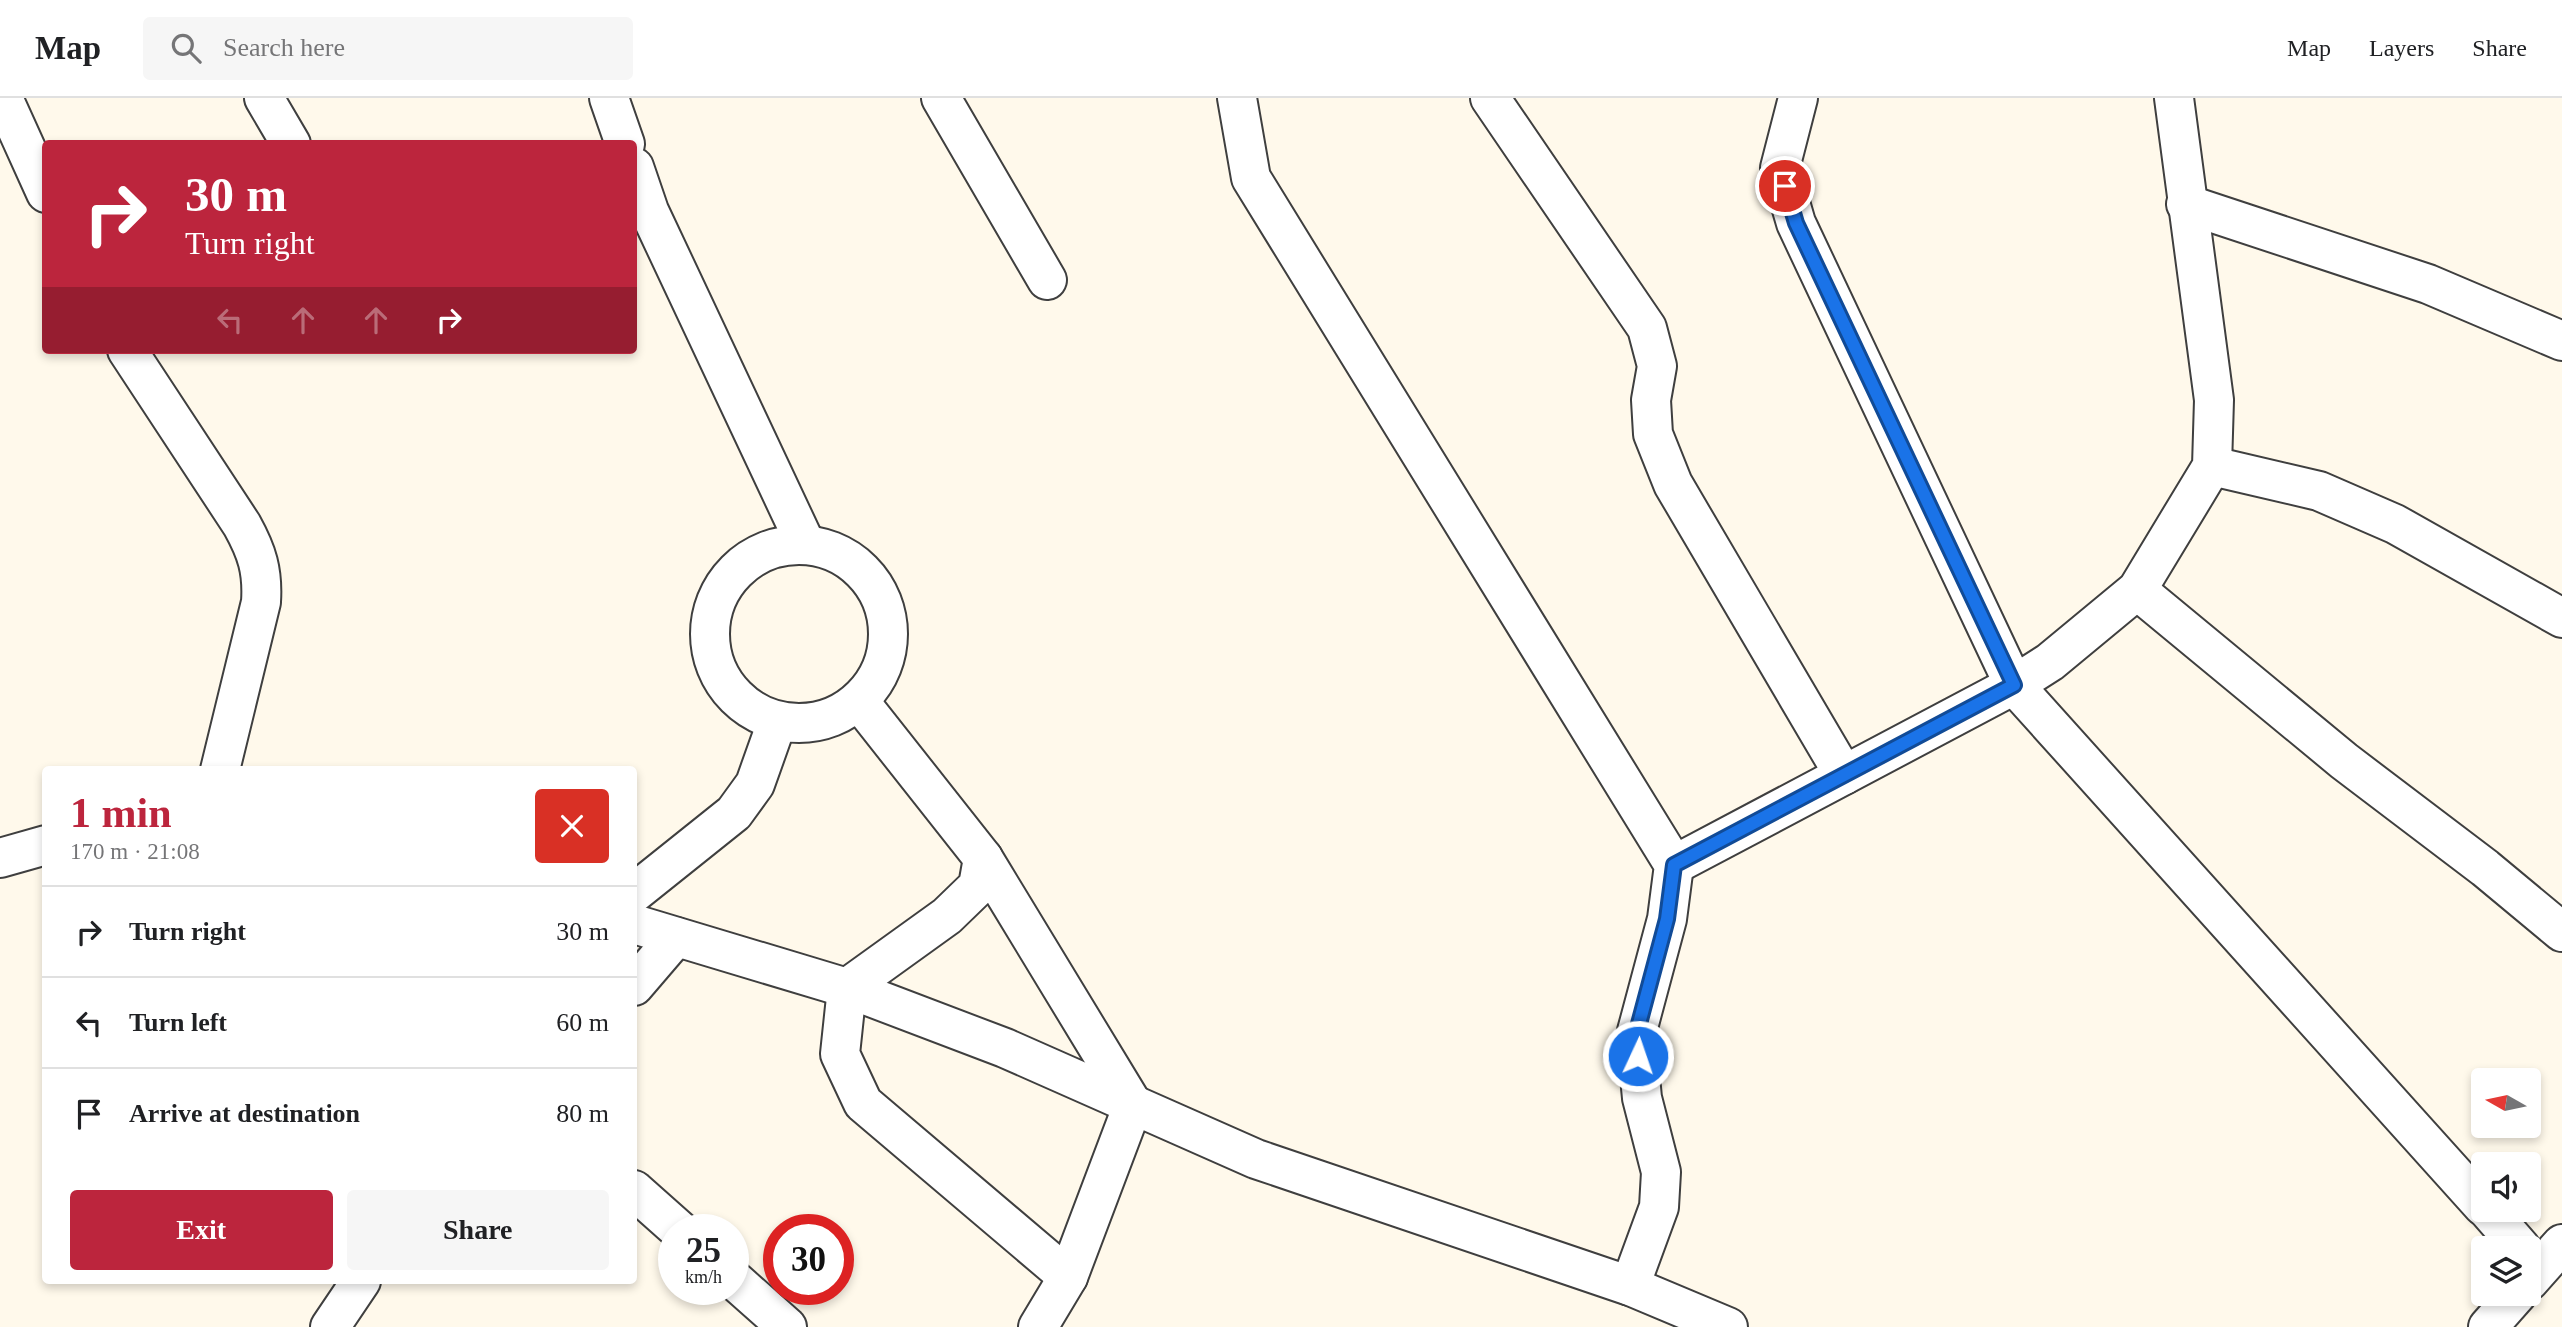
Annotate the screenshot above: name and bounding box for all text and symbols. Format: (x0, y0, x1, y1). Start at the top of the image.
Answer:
search box (143, 17, 633, 80)
icon: search (167, 29, 205, 67)
text: Map (35, 30, 101, 66)
text: Search here (223, 33, 345, 62)
text: Map (2287, 35, 2331, 61)
text: Layers (2369, 35, 2434, 61)
text: Share (2472, 35, 2527, 61)
pin (1755, 156, 1815, 216)
text: 30 m (185, 167, 287, 222)
icon: arrive (1766, 167, 1804, 205)
icon: right (70, 168, 161, 259)
text: Turn right (185, 225, 315, 261)
icon: left (211, 301, 249, 339)
icon: ahead (284, 301, 322, 339)
icon: ahead (357, 301, 395, 339)
icon: right (430, 301, 468, 339)
button: close (535, 789, 609, 863)
text: 1 min (70, 790, 172, 836)
text: 170 m · 21:08 (70, 839, 200, 864)
icon: right (70, 913, 108, 951)
text: Turn right (129, 917, 246, 946)
text: 30 m (556, 917, 609, 946)
icon: left (70, 1004, 108, 1042)
text: Turn left (129, 1008, 227, 1037)
text: 60 m (556, 1008, 609, 1037)
position arrow (1601, 1019, 1675, 1093)
north arrow (2471, 1068, 2541, 1138)
map controls (2471, 1068, 2541, 1306)
icon: arrive (70, 1095, 108, 1133)
text: Arrive at destination (129, 1099, 360, 1128)
text: 80 m (556, 1099, 609, 1128)
button: sound (2471, 1152, 2541, 1222)
button: Exit (70, 1190, 333, 1270)
button: Share (347, 1190, 609, 1270)
speed limit sign: 30 (763, 1214, 854, 1305)
text: 25 (686, 1231, 721, 1270)
button: layers (2471, 1236, 2541, 1306)
text: km/h (685, 1267, 722, 1287)

